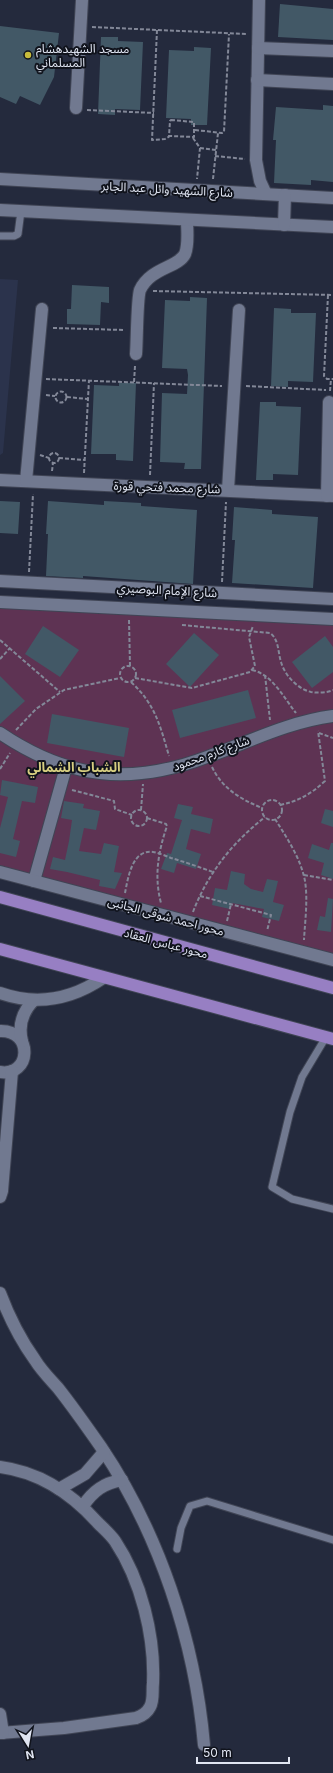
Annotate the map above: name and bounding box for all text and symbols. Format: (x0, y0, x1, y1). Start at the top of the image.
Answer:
place label: مسجد الشهيدهشام المسلماني (36, 41, 129, 72)
marker: مسجد الشهيدهشام المسلماني (23, 50, 33, 60)
street label: شارع الشهيد وائل عبد الجابر (100, 178, 233, 202)
street label: شارع محمد فتحي قورة (113, 478, 221, 499)
street label: شارع الإمام البوصيري (116, 580, 218, 603)
street label: شارع كارم محمود (171, 732, 252, 776)
district label: الشباب الشمالي (27, 759, 121, 778)
street label: محور احمد شوقى الجانبى (106, 893, 226, 939)
street label: محور عباس العقاد (122, 925, 210, 961)
north arrow (8, 1725, 48, 1765)
scale bar (197, 1739, 289, 1765)
text: 50 m (203, 1745, 232, 1760)
text: N (24, 1747, 35, 1762)

